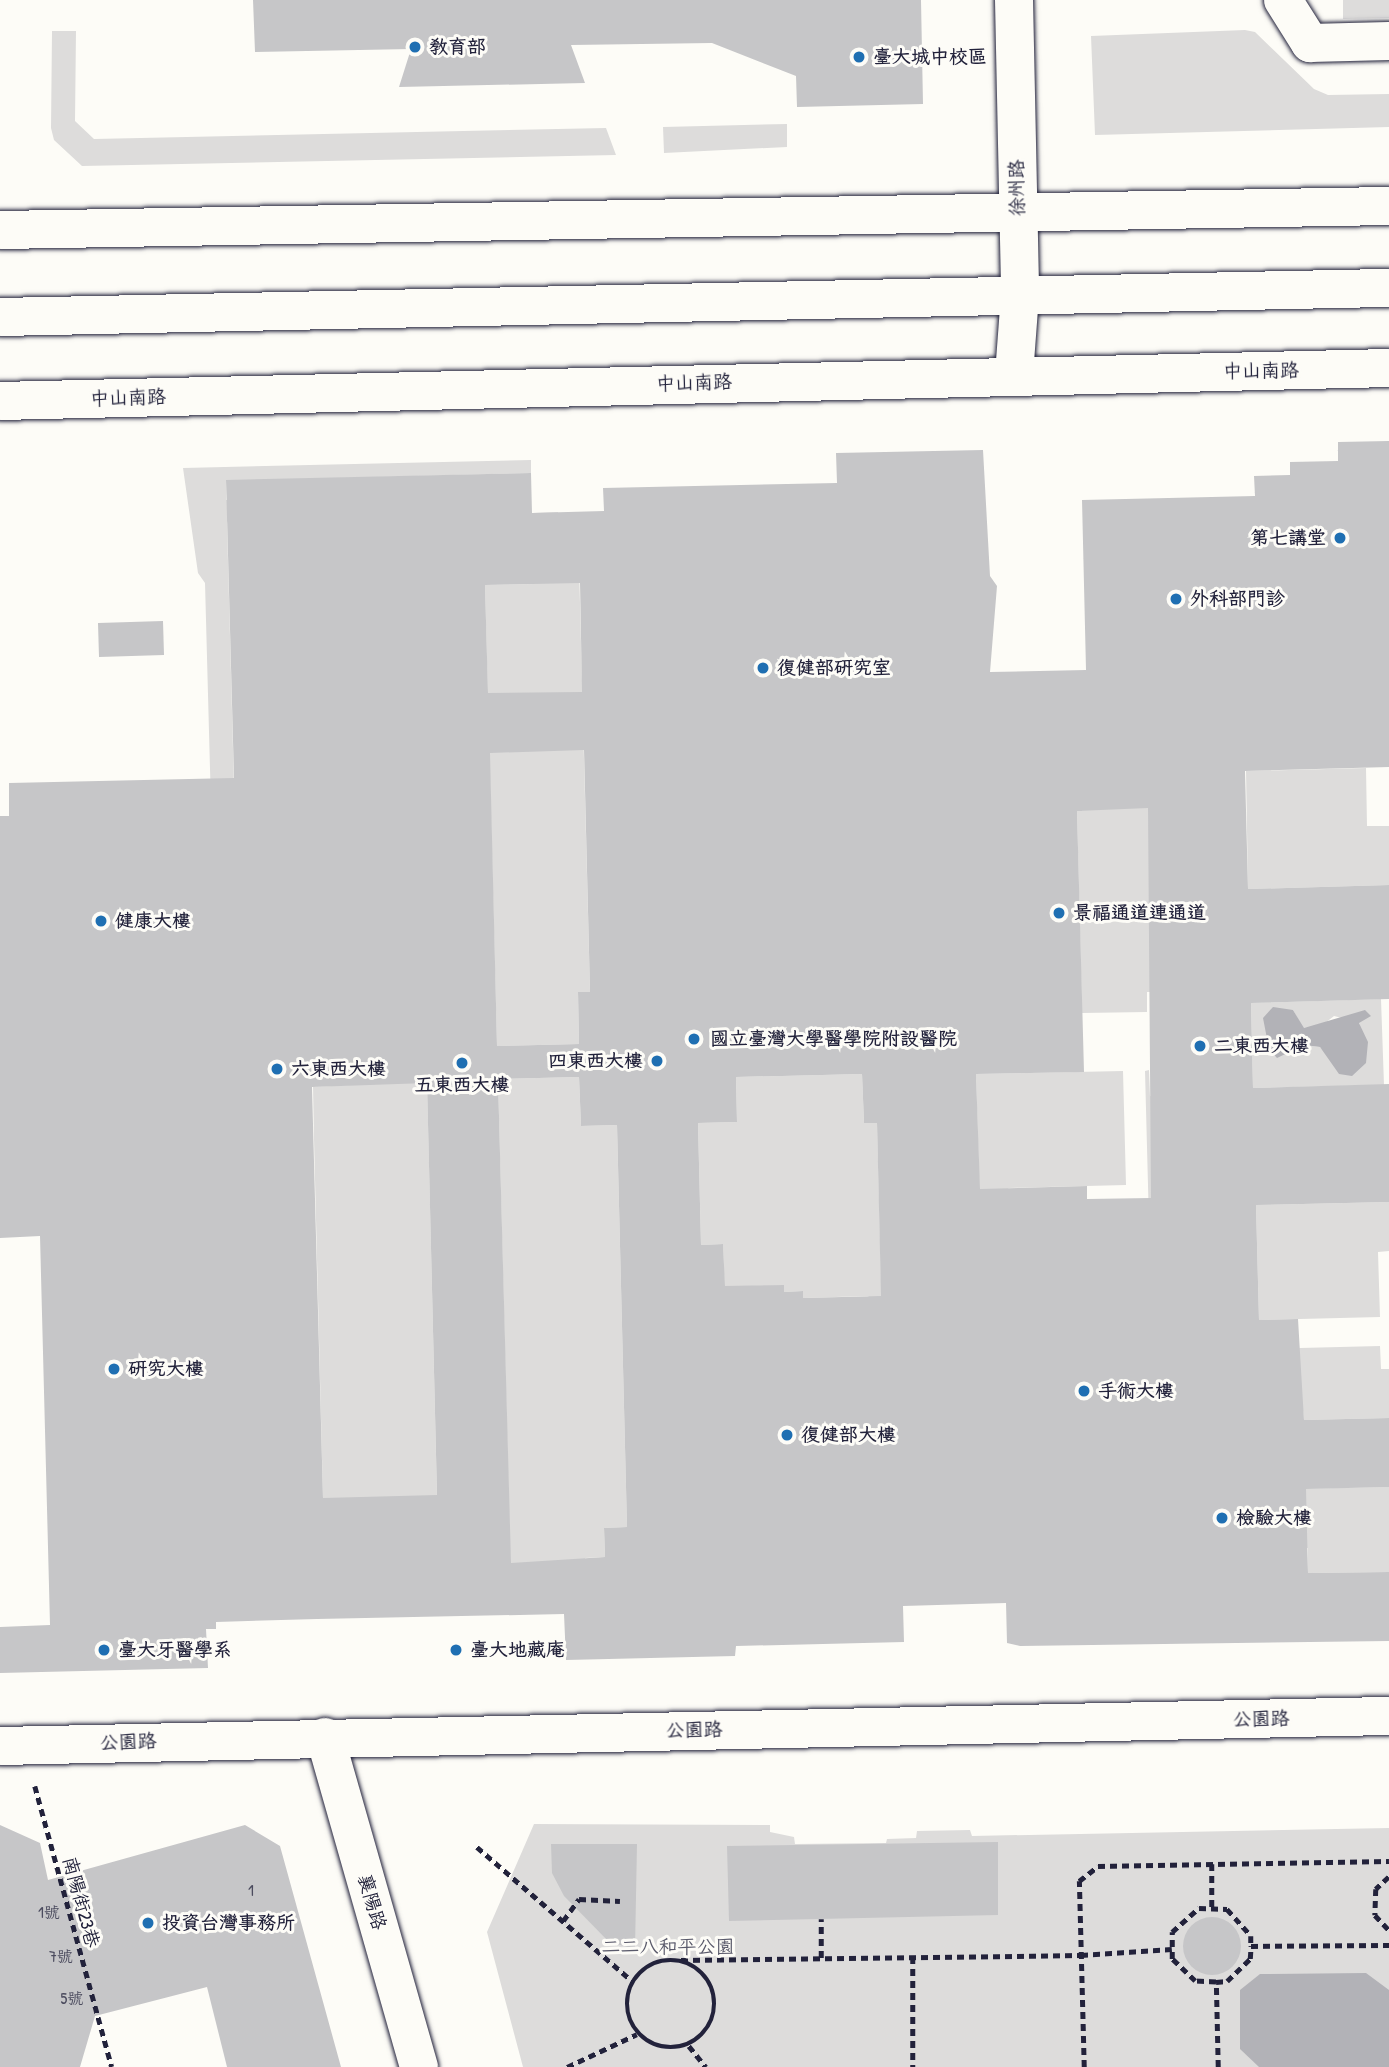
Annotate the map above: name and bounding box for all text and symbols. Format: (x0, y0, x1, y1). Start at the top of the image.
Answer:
place label: 教育部 (429, 36, 486, 58)
marker: 教育部 (407, 39, 423, 55)
place label: 臺大城中校區 (873, 46, 987, 68)
marker: 臺大城中校區 (851, 49, 867, 65)
street label: 徐州路 (1005, 159, 1029, 217)
street label: 中山南路 (1223, 359, 1299, 383)
street label: 中山南路 (656, 370, 732, 396)
street label: 中山南路 (90, 385, 166, 411)
place label: 第七講堂 (1250, 527, 1326, 549)
marker: 第七講堂 (1332, 530, 1348, 546)
place label: 外科部門診 (1190, 588, 1285, 610)
marker: 外科部門診 (1168, 591, 1184, 607)
place label: 復健部研究室 (777, 657, 891, 679)
marker: 復健部研究室 (755, 660, 771, 676)
place label: 景福通道連通道 (1073, 902, 1206, 924)
marker: 景福通道連通道 (1051, 905, 1067, 921)
place label: 健康大樓 (115, 910, 191, 932)
marker: 健康大樓 (93, 913, 109, 929)
place label: 國立臺灣大學醫學院附設醫院 (710, 1028, 957, 1050)
marker: 國立臺灣大學醫學院附設醫院 (684, 1029, 704, 1049)
place label: 二東西大樓 (1214, 1035, 1309, 1057)
marker: 二東西大樓 (1192, 1038, 1208, 1054)
place label: 四東西大樓 (548, 1050, 643, 1072)
marker: 四東西大樓 (649, 1053, 665, 1069)
marker: 五東西大樓 (454, 1055, 470, 1071)
place label: 六東西大樓 (291, 1058, 386, 1080)
marker: 六東西大樓 (269, 1061, 285, 1077)
place label: 五東西大樓 (415, 1074, 509, 1096)
place label: 研究大樓 (128, 1358, 204, 1380)
marker: 研究大樓 (106, 1361, 122, 1377)
place label: 手術大樓 (1098, 1380, 1174, 1402)
marker: 手術大樓 (1076, 1383, 1092, 1399)
place label: 復健部大樓 (801, 1424, 896, 1446)
marker: 復健部大樓 (779, 1427, 795, 1443)
place label: 檢驗大樓 (1236, 1507, 1312, 1529)
marker: 檢驗大樓 (1214, 1510, 1230, 1526)
place label: 臺大牙醫學系 (118, 1639, 232, 1661)
place label: 臺大地藏庵 (470, 1639, 565, 1661)
marker: 臺大牙醫學系 (96, 1642, 112, 1658)
marker: 臺大地藏庵 (448, 1642, 464, 1658)
street label: 公園路 (1232, 1707, 1290, 1731)
street label: 公園路 (665, 1718, 723, 1742)
street label: 公園路 (99, 1730, 157, 1754)
street label: 南陽街23巷 (58, 1854, 104, 1950)
street label: 襄陽路 (353, 1871, 391, 1933)
house number: 1 (248, 1880, 254, 1900)
house number: 1號 (38, 1902, 60, 1922)
place label: 投資台灣事務所 (162, 1912, 295, 1934)
marker: 投資台灣事務所 (140, 1915, 156, 1931)
park label: 二二八和平公園 (602, 1936, 734, 1958)
house number: 7號 (49, 1946, 73, 1966)
house number: 5號 (61, 1988, 83, 2008)

